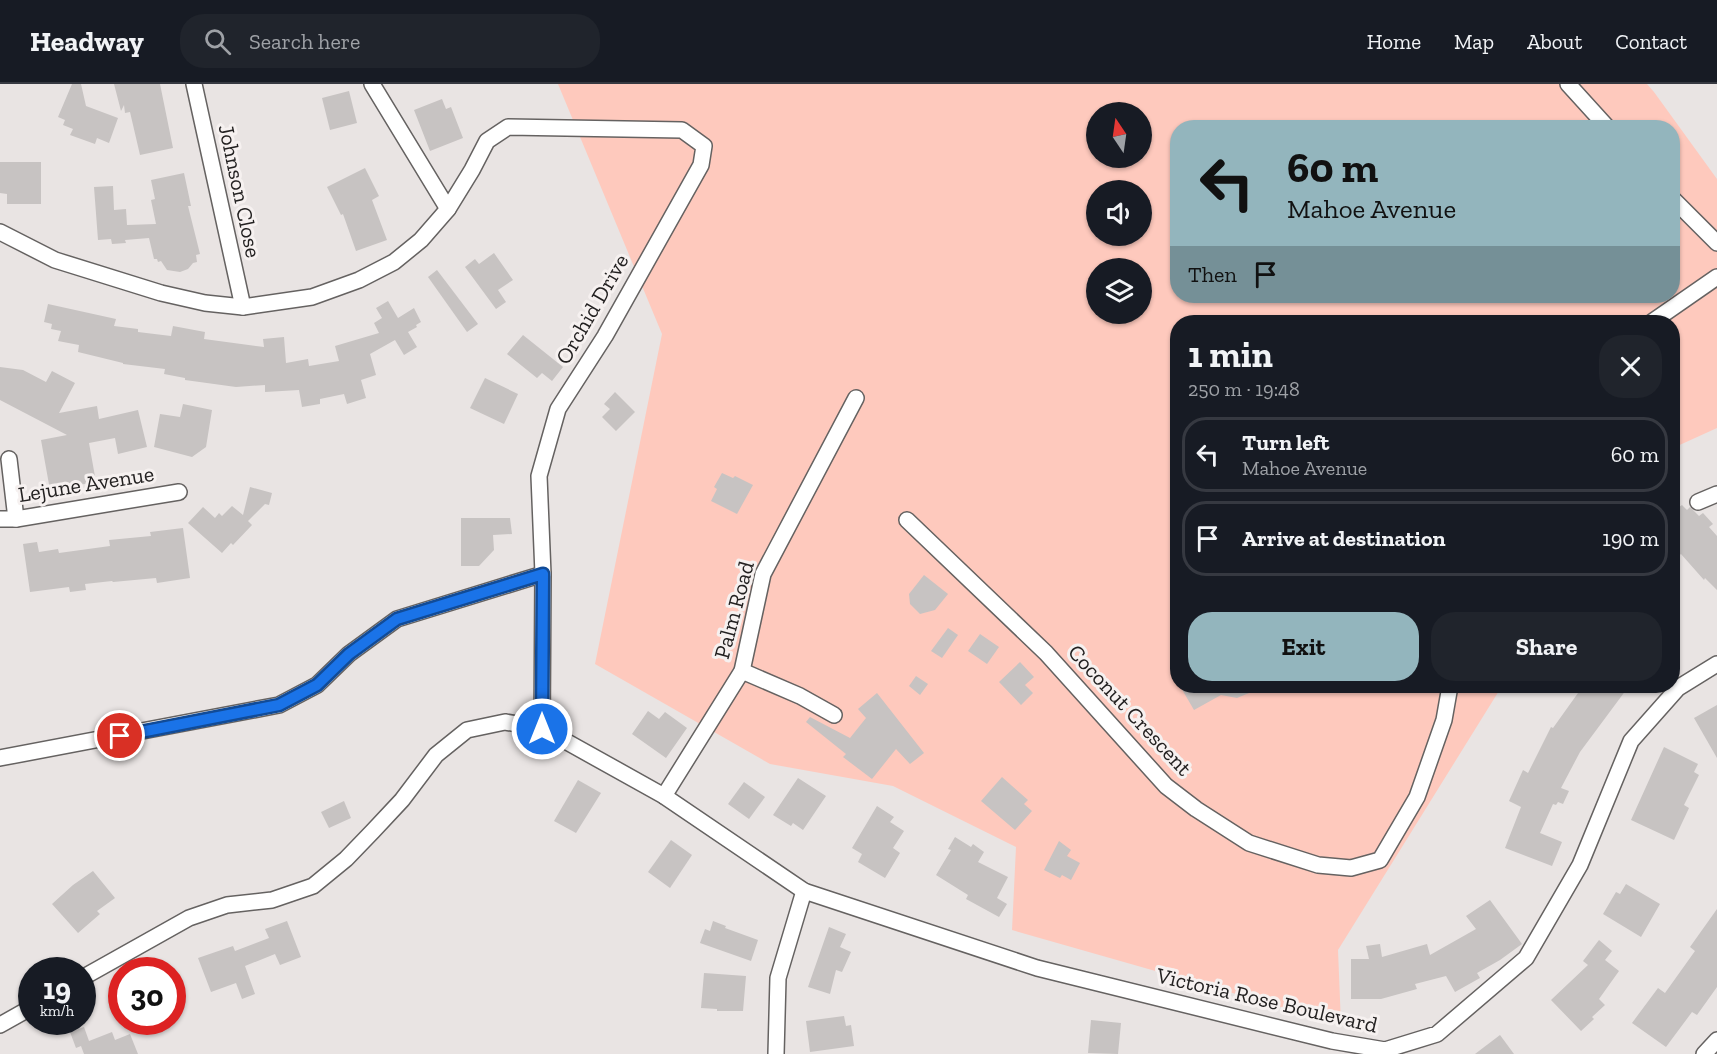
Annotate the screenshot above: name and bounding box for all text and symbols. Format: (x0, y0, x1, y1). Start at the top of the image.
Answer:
search box (180, 14, 600, 68)
text: Headway (30, 25, 144, 58)
icon: search (201, 25, 234, 58)
text: Search here (249, 28, 360, 55)
text: Home (1367, 29, 1421, 54)
text: Map (1454, 29, 1494, 54)
text: About (1527, 29, 1582, 54)
text: Contact (1615, 29, 1687, 54)
north arrow (1086, 102, 1152, 168)
map controls (1086, 102, 1152, 324)
street label: Johnson Close (213, 122, 267, 260)
text: 60 m (1287, 142, 1378, 193)
icon: left (1188, 144, 1266, 222)
button: sound (1086, 180, 1152, 246)
text: Mahoe Avenue (1287, 193, 1456, 225)
street label: Orchid Drive (550, 249, 634, 369)
button: layers (1086, 258, 1152, 324)
icon: arrive (1249, 258, 1282, 291)
text: Then (1188, 261, 1237, 288)
text: 1 min (1188, 333, 1273, 376)
button: close (1599, 335, 1662, 398)
text: 250 m · 19:48 (1188, 377, 1300, 401)
text: Turn left (1242, 429, 1329, 456)
icon: left (1191, 438, 1224, 471)
text: 60 m (1611, 441, 1659, 468)
text: Mahoe Avenue (1242, 456, 1367, 480)
street label: Lejune Avenue (16, 460, 156, 508)
icon: arrive (1191, 522, 1224, 555)
text: Arrive at destination (1242, 525, 1445, 552)
text: 190 m (1602, 525, 1659, 552)
street label: Palm Road (708, 558, 760, 662)
button: Exit (1188, 612, 1419, 681)
button: Share (1431, 612, 1662, 681)
street label: Coconut Crescent (1062, 639, 1198, 782)
position arrow (510, 697, 574, 761)
pin (94, 710, 145, 761)
icon: arrive (103, 719, 136, 752)
speed limit sign: 30 (108, 957, 186, 1035)
street label: Victoria Rose Boulevard (1153, 961, 1380, 1039)
text: 19 (43, 971, 71, 1007)
text: km/h (40, 1002, 74, 1020)

